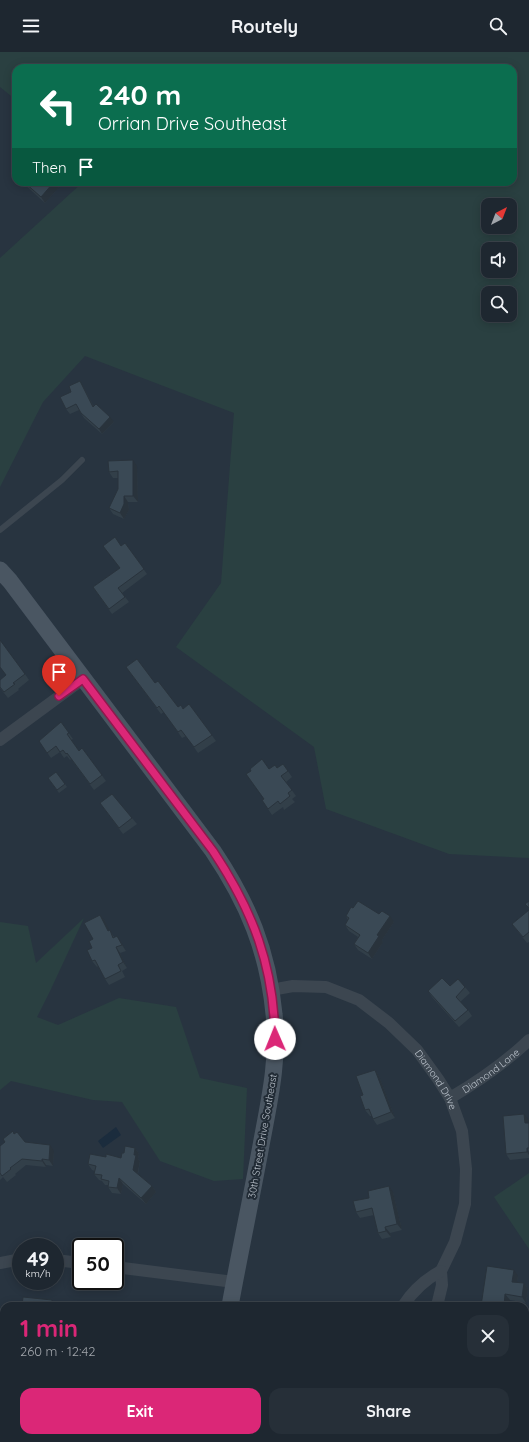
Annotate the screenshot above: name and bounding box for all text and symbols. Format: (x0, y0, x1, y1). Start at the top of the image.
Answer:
icon: menu (20, 15, 42, 37)
text: Routely (231, 15, 298, 38)
icon: search (487, 15, 509, 37)
text: 240 m (98, 77, 181, 112)
icon: left (32, 80, 84, 132)
text: Orrian Drive Southeast (98, 112, 287, 135)
icon: arrive (75, 156, 97, 178)
text: Then (32, 158, 67, 177)
north arrow (481, 198, 517, 234)
map controls (481, 198, 517, 322)
button: sound (481, 242, 517, 278)
button: search (481, 286, 517, 322)
pin (42, 655, 76, 696)
icon: arrive (48, 661, 70, 683)
position arrow (254, 1018, 296, 1060)
street label: Diamond Lane (460, 1046, 523, 1096)
street label: Diamond Drive (412, 1047, 460, 1112)
street label: 30th Street Drive Southeast (245, 1072, 280, 1199)
speed limit sign: 50 (72, 1238, 124, 1290)
text: 49 (27, 1246, 49, 1271)
text: km/h (25, 1267, 51, 1280)
text: 1 min (20, 1313, 78, 1343)
button: close (467, 1315, 509, 1357)
text: 260 m · 12:42 (20, 1343, 95, 1359)
button: Exit (20, 1388, 261, 1434)
button: Share (269, 1388, 509, 1434)

